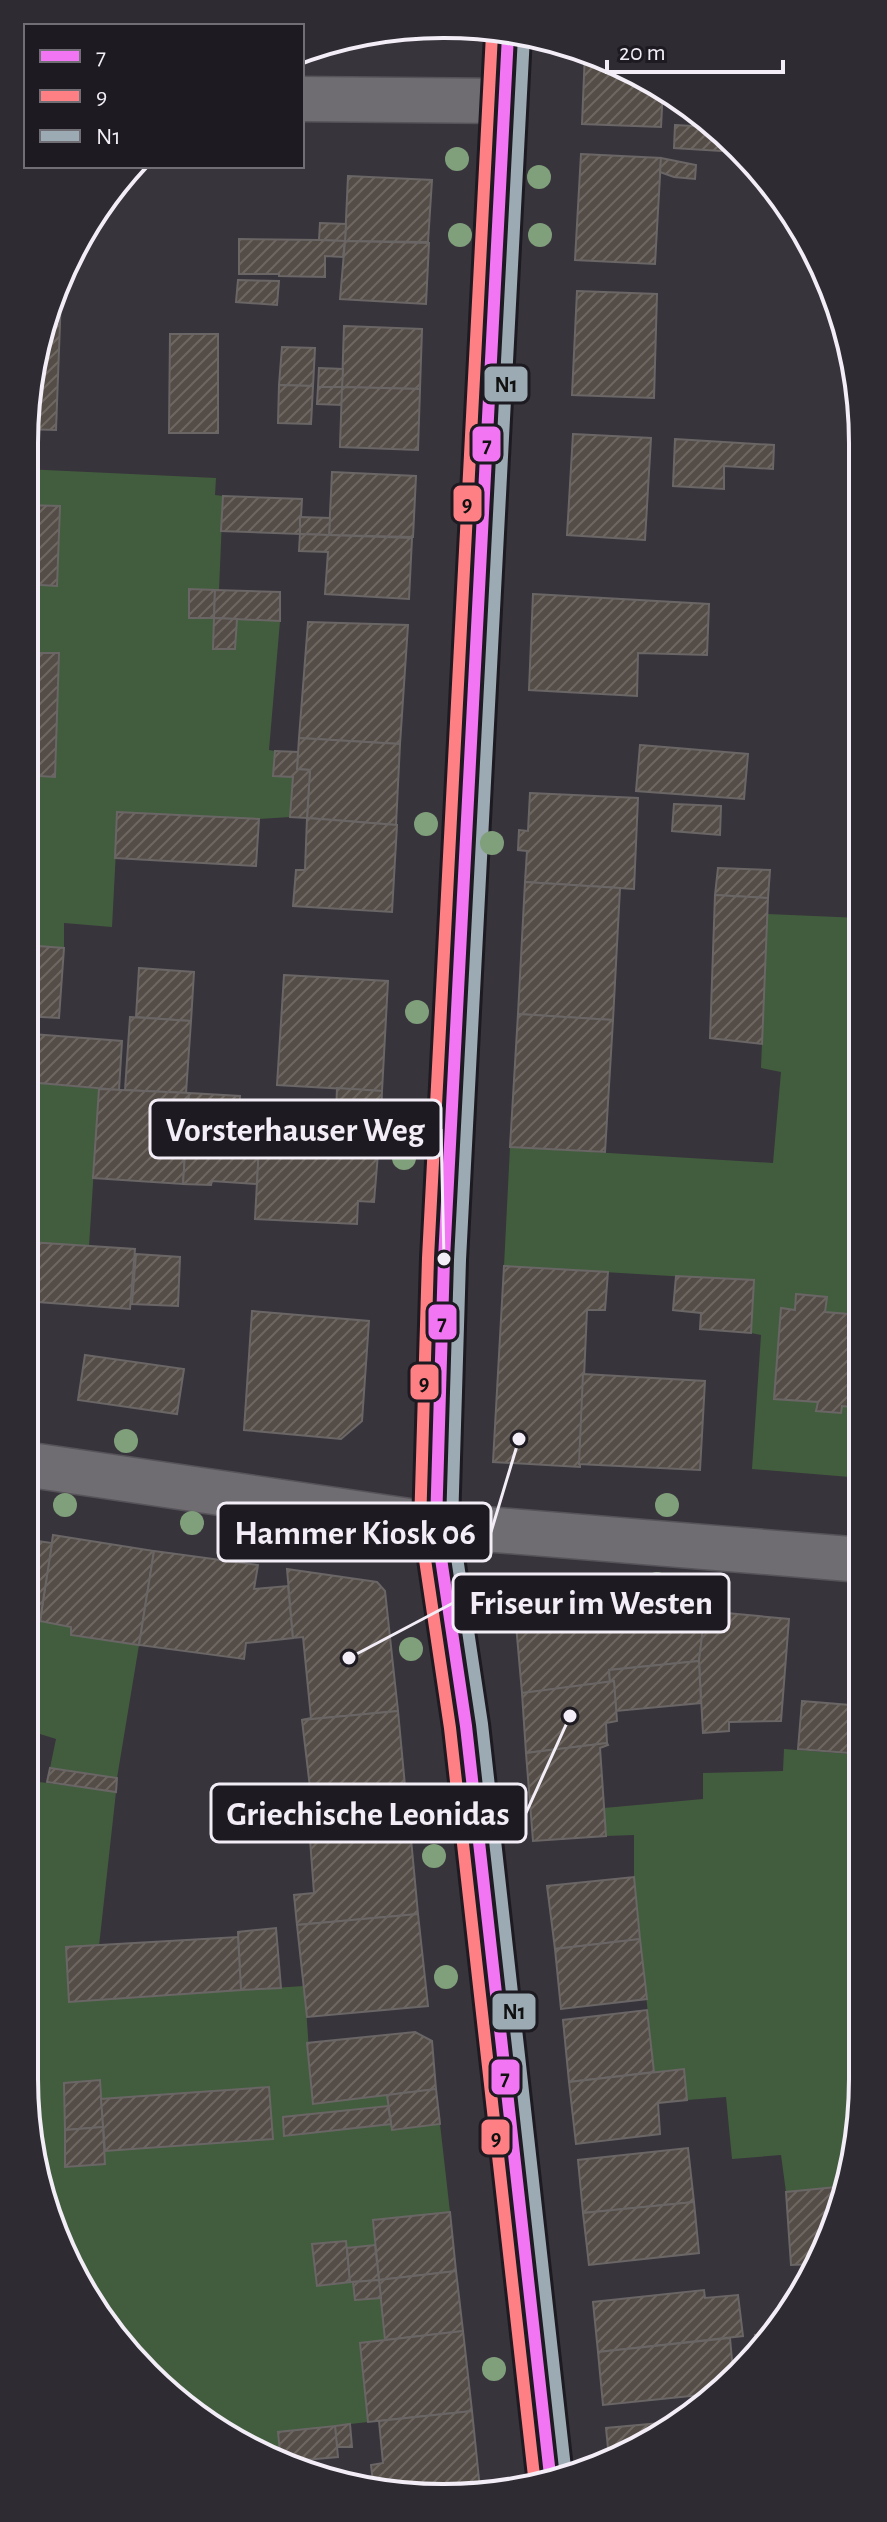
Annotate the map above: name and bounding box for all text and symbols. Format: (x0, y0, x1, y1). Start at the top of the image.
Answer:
legend (24, 24, 304, 168)
scale bar (607, 24, 783, 74)
text: 20 m (619, 41, 666, 65)
text: 7 (96, 45, 106, 69)
text: 9 (96, 85, 107, 109)
text: N1 (96, 125, 121, 149)
line badge: N1 (483, 365, 529, 403)
text: N1 (494, 374, 518, 396)
line badge: 7 (471, 425, 502, 463)
text: 7 (482, 434, 492, 456)
line badge: 9 (452, 484, 483, 523)
text: 9 (462, 493, 472, 515)
callout: Vorsterhauser Weg (150, 1100, 441, 1158)
text: Vorsterhauser Weg (166, 1114, 425, 1148)
line badge: 7 (427, 1303, 458, 1341)
text: 7 (437, 1312, 447, 1334)
line badge: 9 (409, 1363, 440, 1401)
text: 9 (419, 1372, 429, 1394)
callout: Hammer Kiosk 06 (218, 1503, 491, 1561)
text: Hammer Kiosk 06 (234, 1517, 476, 1551)
callout: Friseur im Westen (453, 1574, 729, 1632)
text: Friseur im Westen (469, 1587, 713, 1621)
callout: Griechische Leonidas (211, 1784, 526, 1842)
text: Griechische Leonidas (227, 1798, 509, 1832)
line badge: N1 (491, 1992, 537, 2031)
text: N1 (502, 2001, 526, 2023)
line badge: 7 (490, 2058, 521, 2096)
text: 7 (500, 2067, 510, 2089)
line badge: 9 (480, 2118, 511, 2156)
text: 9 (491, 2127, 501, 2149)

